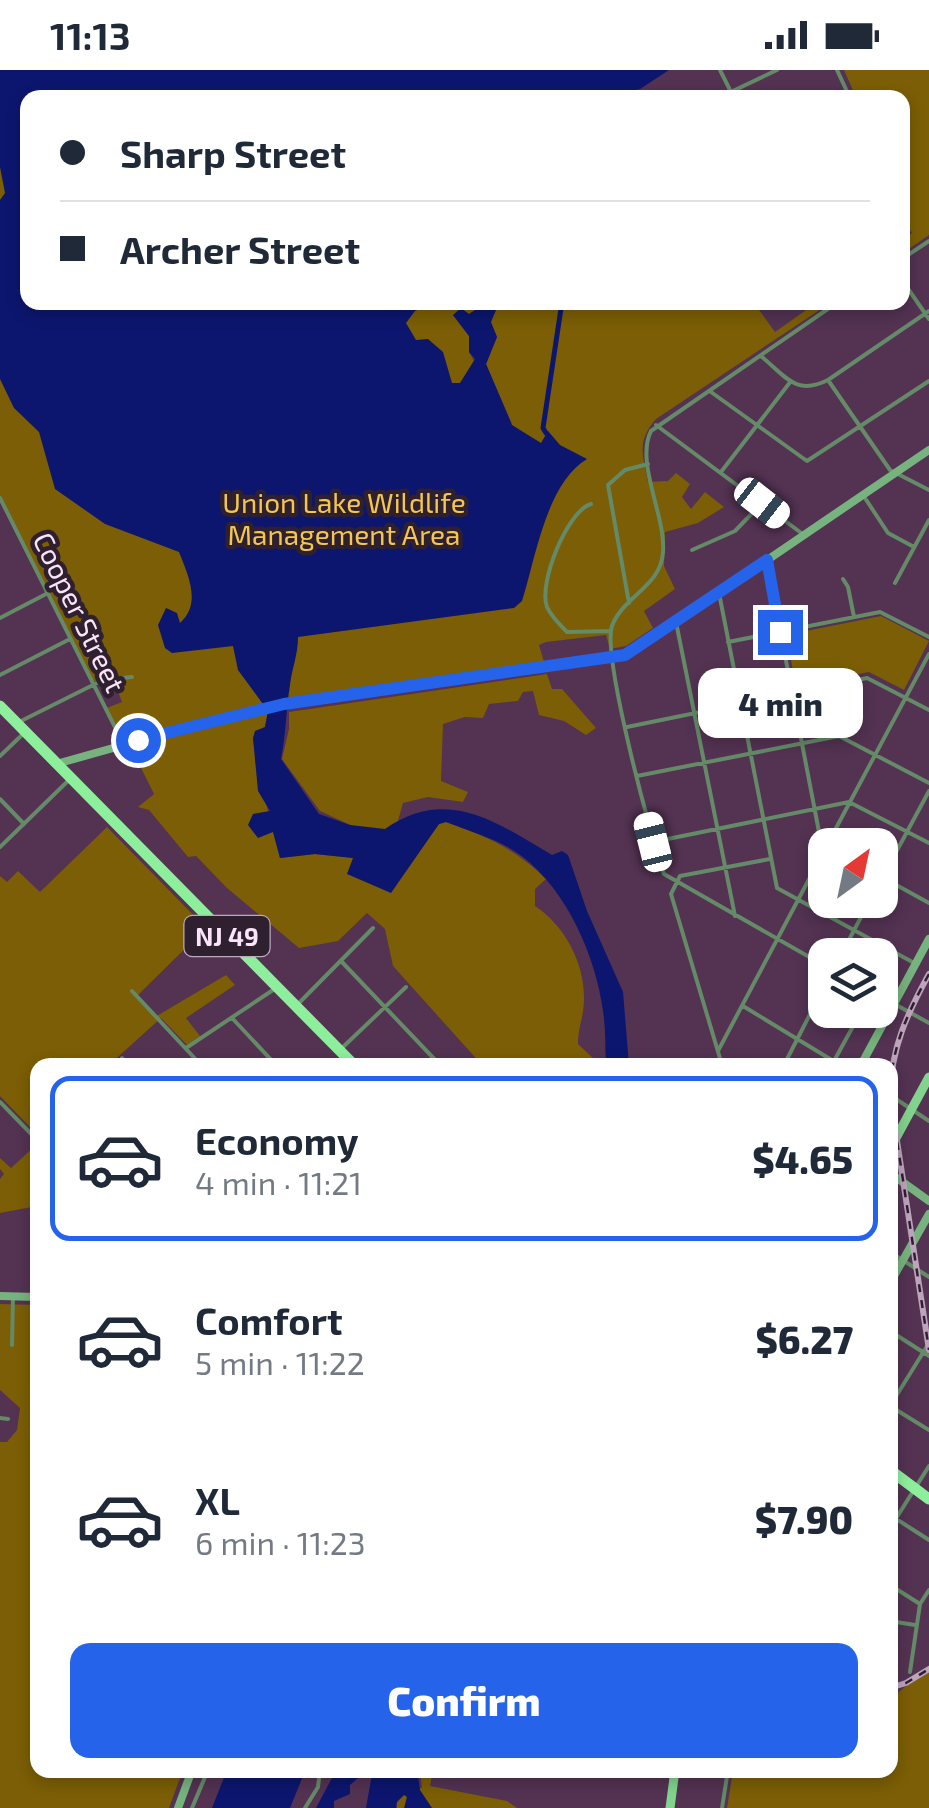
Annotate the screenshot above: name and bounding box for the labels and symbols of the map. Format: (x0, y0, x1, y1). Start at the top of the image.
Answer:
car (729, 473, 795, 533)
park label: Union Lake Wildlife Management Area (222, 485, 466, 551)
street label: Cooper Street (27, 526, 133, 698)
route end (758, 610, 803, 655)
callout: 4 min (698, 667, 862, 737)
route start (116, 718, 161, 763)
car (631, 809, 675, 875)
north arrow (808, 828, 898, 918)
road number: NJ 49 (184, 916, 270, 956)

